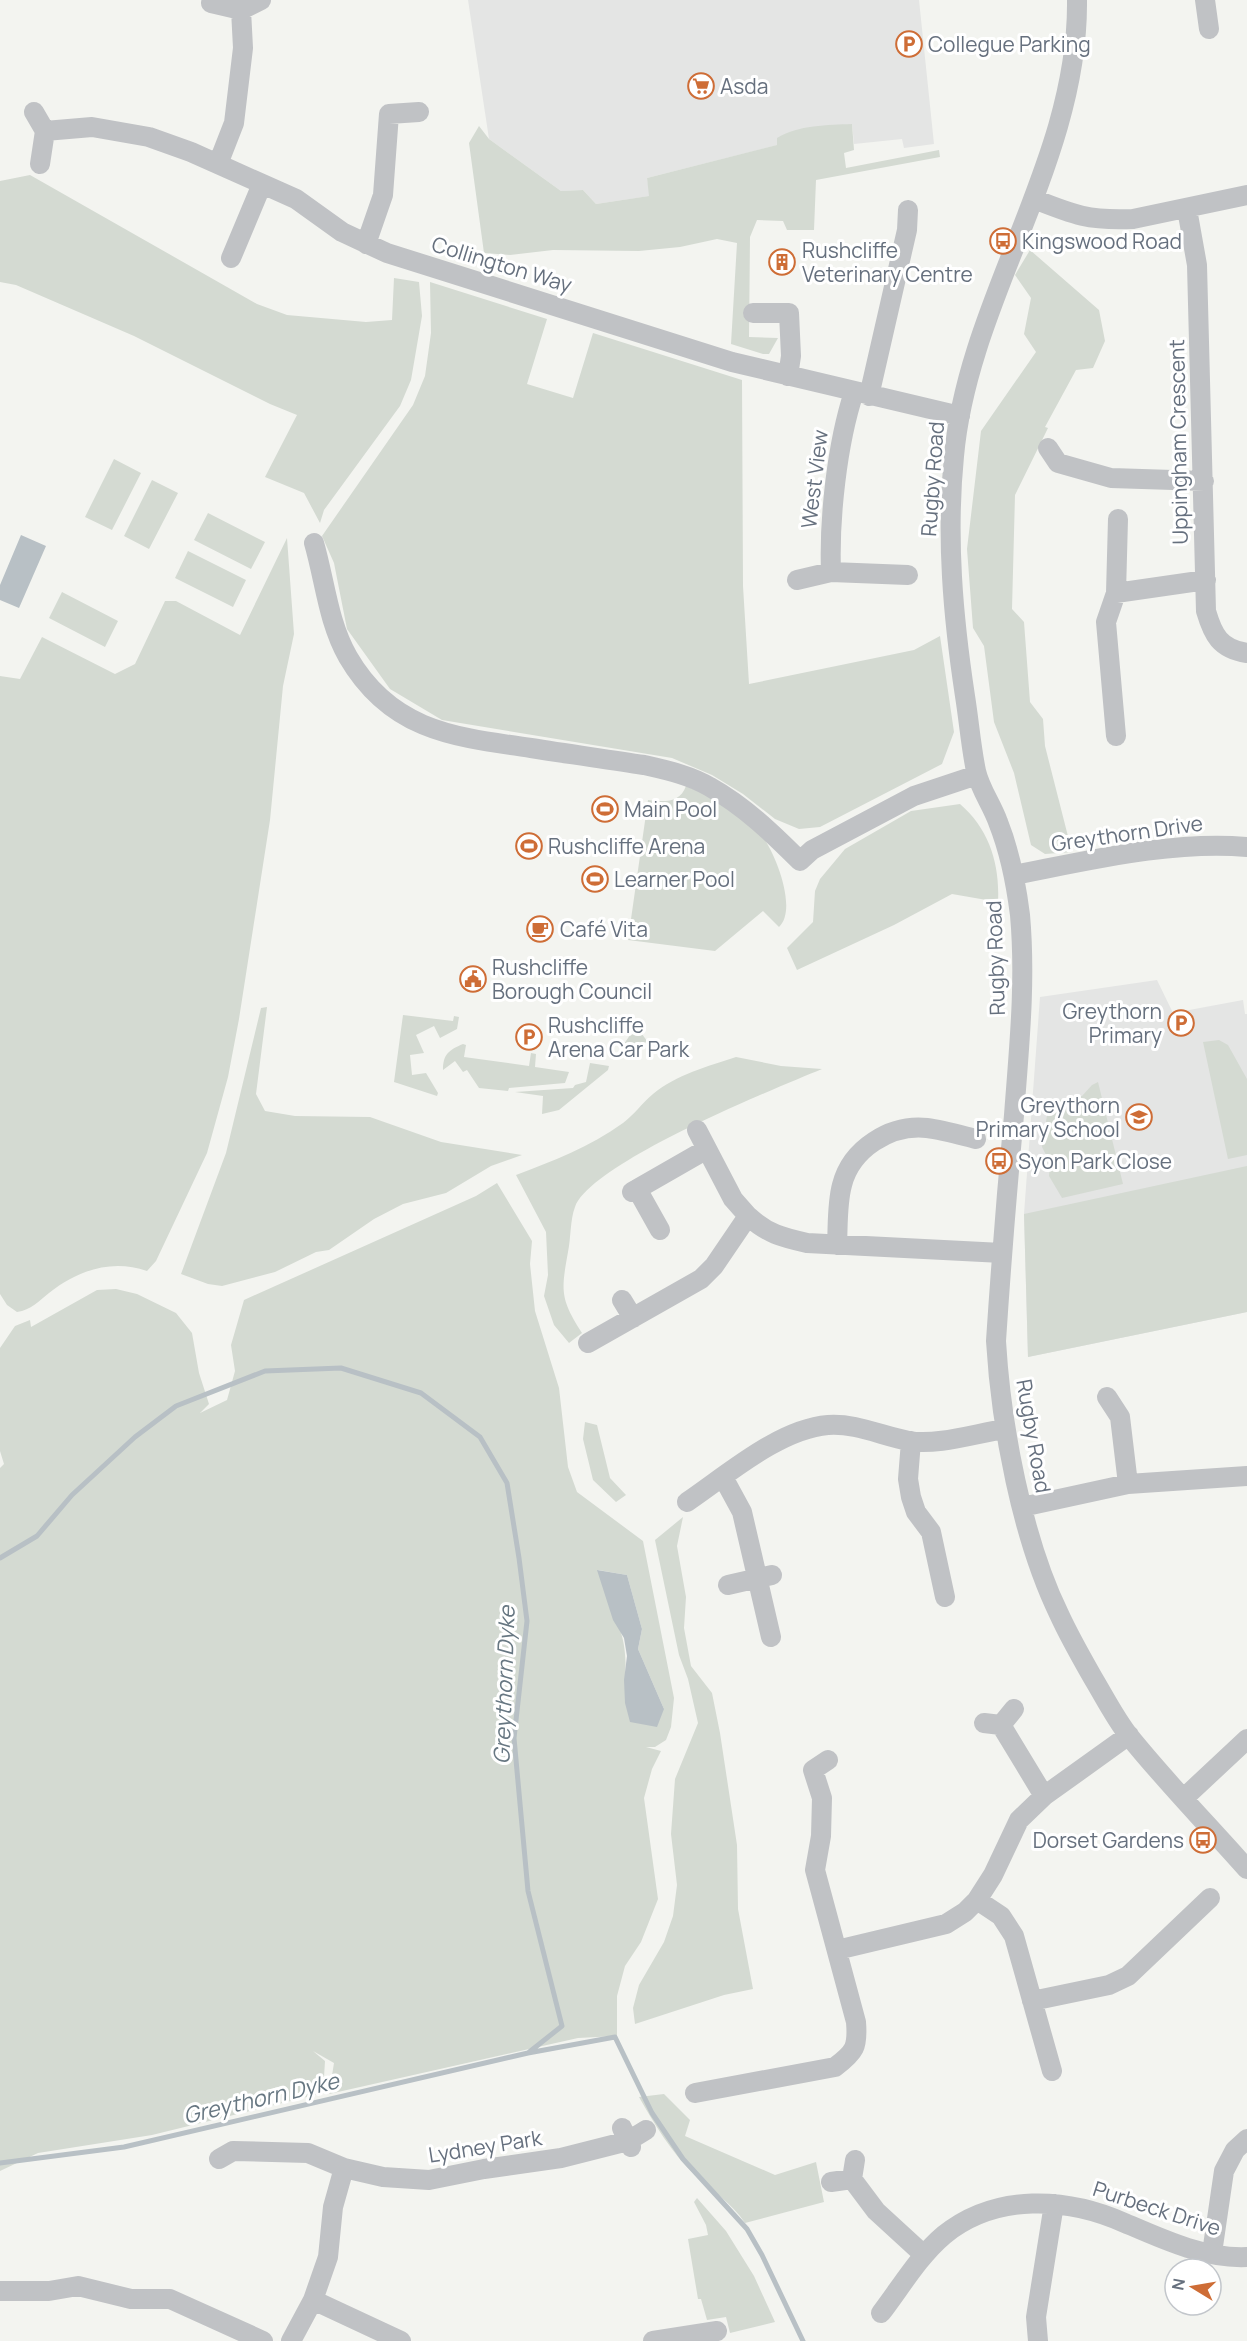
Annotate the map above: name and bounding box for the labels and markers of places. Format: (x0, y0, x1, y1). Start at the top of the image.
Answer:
parking icon: Collegue Parking (894, 29, 924, 59)
place label: Collegue Parking (928, 30, 1091, 58)
supermarket icon: Asda (686, 71, 716, 101)
place label: Asda (720, 72, 768, 100)
bus stop icon: Kingswood Road (988, 226, 1018, 256)
place label: Kingswood Road (1022, 227, 1182, 255)
place label: Rushcliffe Veterinary Centre (802, 236, 973, 288)
building icon: Rushcliffe Veterinary Centre (767, 247, 797, 277)
sports icon: Main Pool (590, 794, 620, 824)
place label: Main Pool (624, 795, 717, 823)
sports icon: Rushcliffe Arena (514, 831, 544, 861)
place label: Rushcliffe Arena (548, 832, 705, 860)
sports icon: Learner Pool (580, 864, 610, 894)
place label: Learner Pool (614, 865, 735, 893)
cafe icon: Café Vita (525, 914, 555, 944)
place label: Café Vita (560, 915, 648, 943)
place label: Rushcliffe Borough Council (492, 953, 652, 1005)
public building icon: Rushcliffe Borough Council (458, 964, 488, 994)
place label: Greythorn Primary (1063, 997, 1162, 1049)
parking icon: Greythorn Primary (1166, 1008, 1196, 1038)
place label: Rushcliffe Arena Car Park (548, 1011, 690, 1063)
parking icon: Rushcliffe Arena Car Park (514, 1022, 544, 1052)
place label: Greythorn Primary School (976, 1091, 1120, 1143)
school or university icon: Greythorn Primary School (1124, 1102, 1154, 1132)
bus stop icon: Syon Park Close (984, 1146, 1014, 1176)
place label: Syon Park Close (1018, 1147, 1172, 1175)
bus stop icon: Dorset Gardens (1188, 1825, 1218, 1855)
place label: Dorset Gardens (1033, 1826, 1184, 1854)

